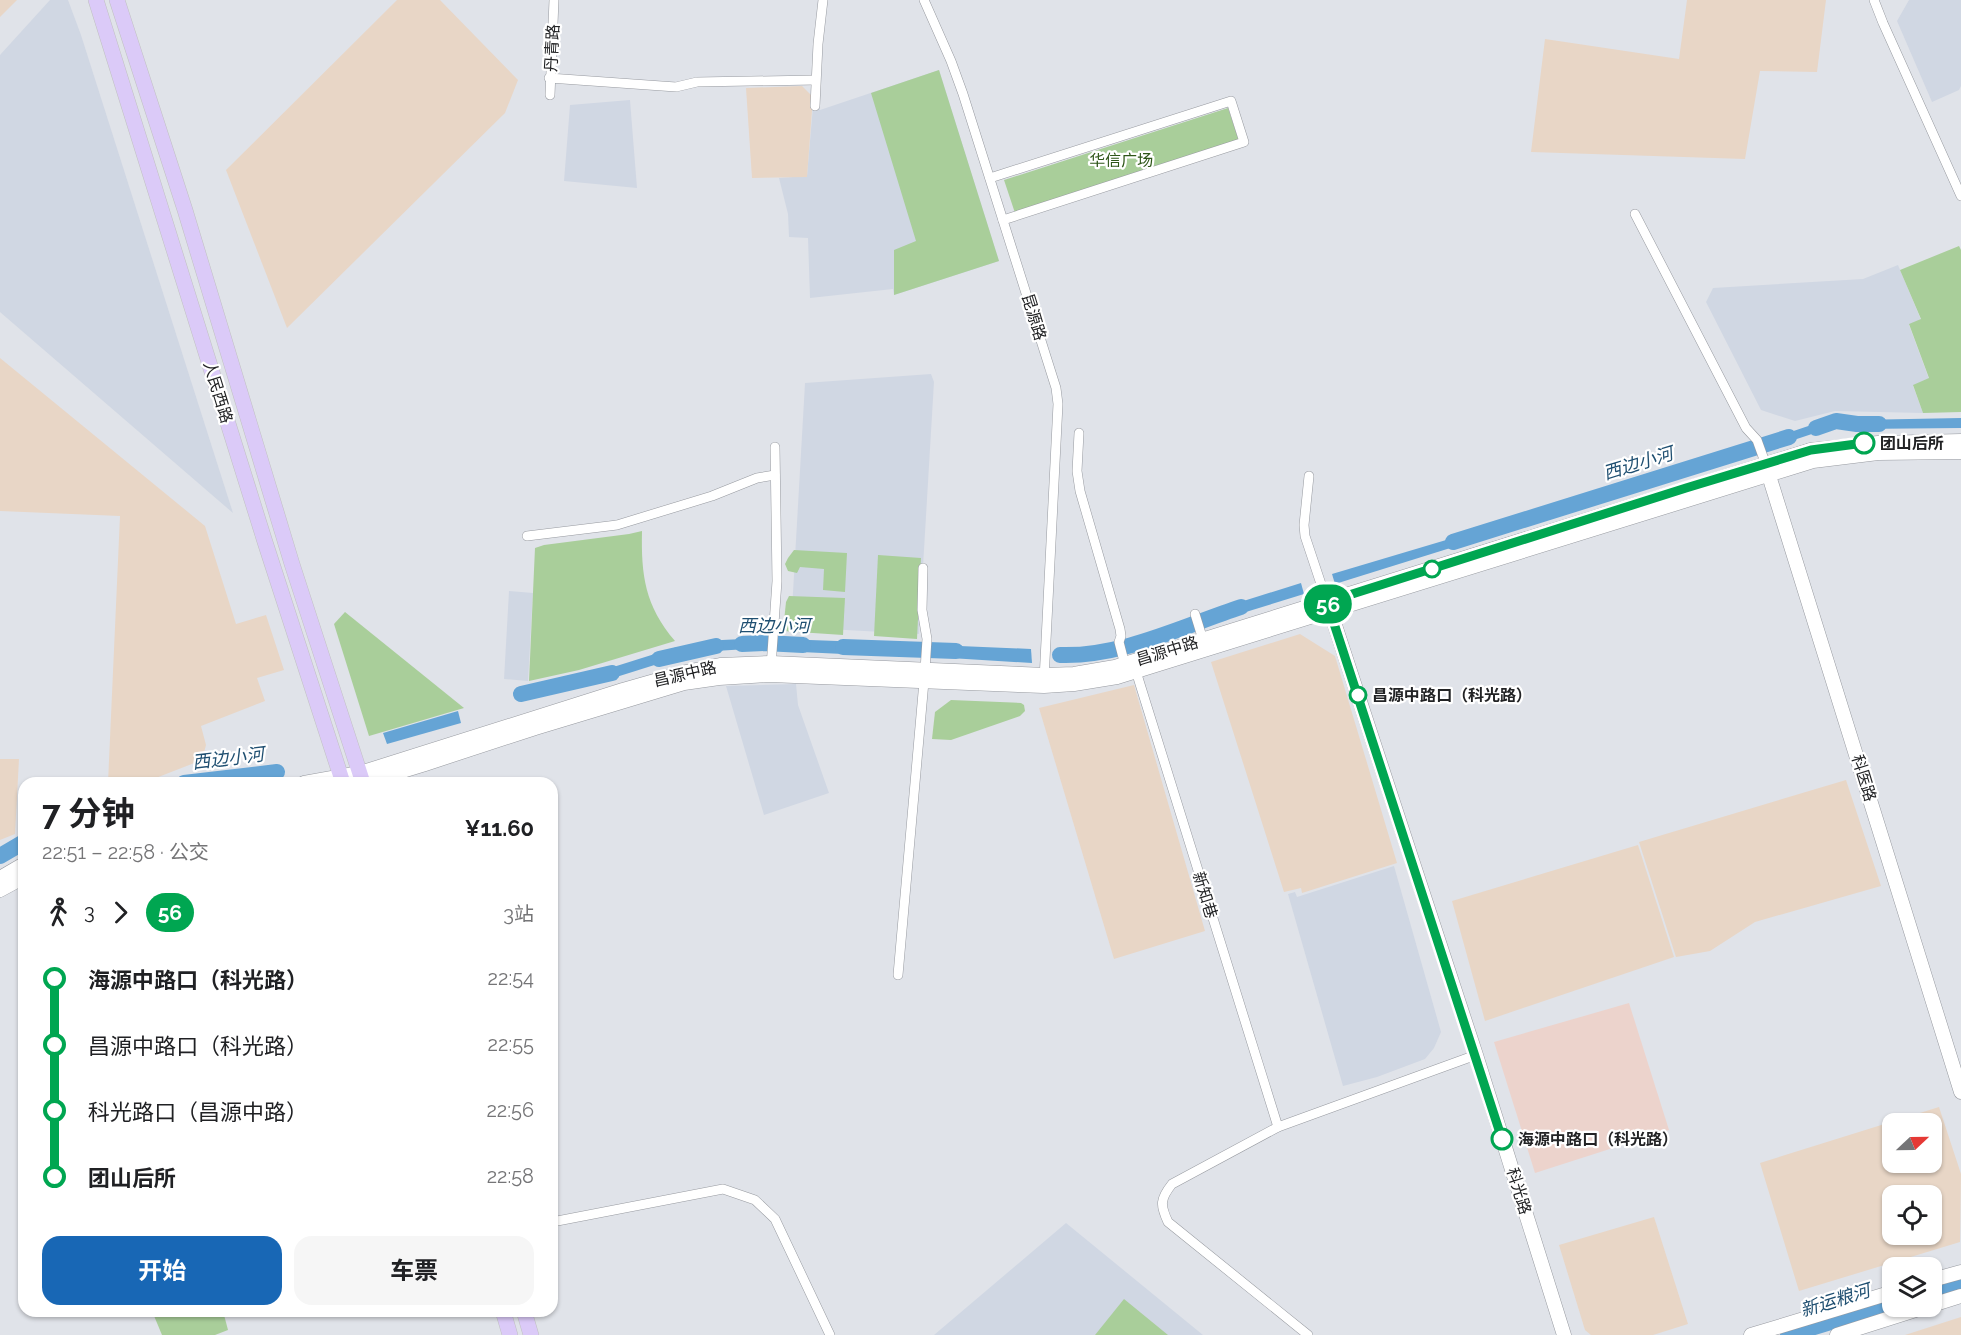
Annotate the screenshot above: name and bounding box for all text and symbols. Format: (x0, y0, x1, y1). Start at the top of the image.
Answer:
street label: 丹青路 (541, 24, 563, 72)
park label: 华信广场 (1089, 151, 1153, 170)
street label: 昆源路 (1018, 291, 1050, 343)
street label: 人民西路 (200, 359, 236, 425)
marker: 团山后所 (1853, 432, 1875, 454)
place label: 团山后所 (1880, 434, 1944, 453)
water label: 西边小河 (1601, 442, 1678, 484)
unlabelled marker (1423, 560, 1441, 578)
line badge: 56 (1301, 584, 1355, 624)
text: 56 (1316, 592, 1340, 617)
water label: 西边小河 (738, 615, 813, 636)
street label: 昌源中路 (1134, 633, 1200, 669)
street label: 昌源中路 (652, 658, 718, 690)
marker: 昌源中路口（科光路） (1349, 686, 1367, 704)
place label: 昌源中路口（科光路） (1372, 686, 1532, 705)
water label: 西边小河 (191, 743, 268, 773)
street label: 科医路 (1848, 752, 1880, 804)
text: 7 分钟 (42, 794, 134, 833)
text: ¥11.60 (465, 815, 534, 841)
text: 22:51 – 22:58 · 公交 (42, 840, 209, 864)
street label: 新知巷 (1189, 869, 1221, 921)
icon: walk (42, 896, 75, 929)
icon: forward (104, 896, 137, 929)
text: 3 (84, 900, 95, 924)
text: 56 (158, 900, 182, 925)
text: 3站 (503, 902, 534, 926)
text: 22:54 (488, 966, 534, 990)
text: 海源中路口（科光路） (88, 967, 308, 993)
text: 22:55 (488, 1032, 534, 1056)
text: 昌源中路口（科光路） (88, 1033, 308, 1059)
text: 22:56 (486, 1098, 534, 1122)
text: 科光路口（昌源中路） (88, 1099, 308, 1125)
north arrow (1882, 1113, 1942, 1173)
map controls (1882, 1113, 1942, 1317)
marker: 海源中路口（科光路） (1491, 1128, 1513, 1150)
place label: 海源中路口（科光路） (1518, 1130, 1678, 1149)
text: 22:58 (487, 1164, 534, 1188)
text: 团山后所 (88, 1165, 176, 1191)
street label: 科光路 (1503, 1165, 1535, 1217)
button: locate (1882, 1185, 1942, 1245)
button: 开始 (42, 1236, 282, 1305)
button: 车票 (294, 1236, 534, 1305)
button: layers (1882, 1257, 1942, 1317)
water label: 新运粮河 (1798, 1279, 1875, 1321)

